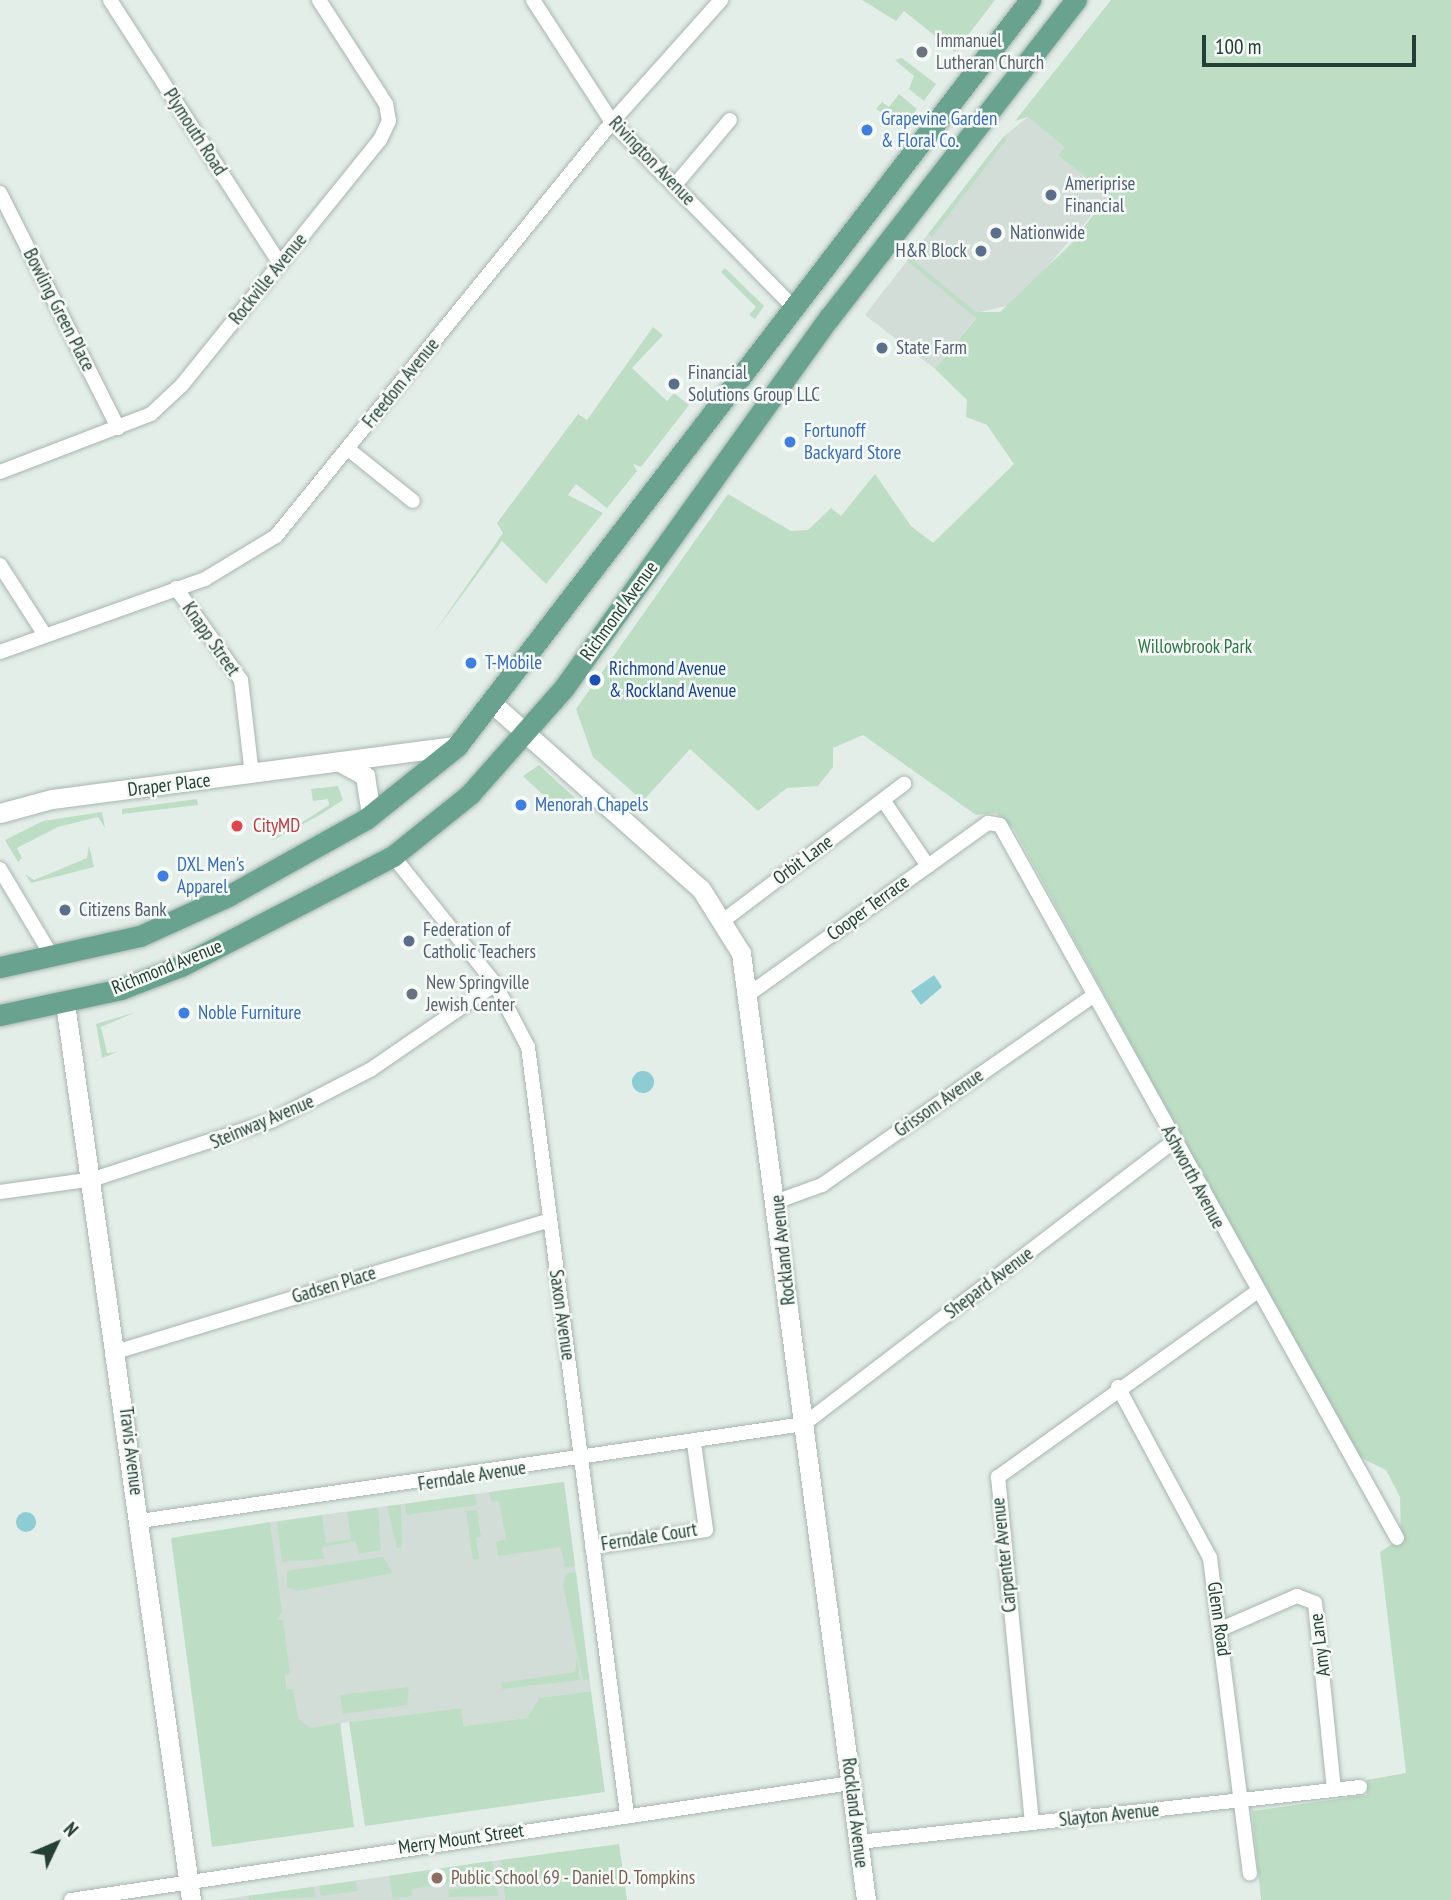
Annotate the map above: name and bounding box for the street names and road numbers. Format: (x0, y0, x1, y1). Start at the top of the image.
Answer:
street label: Plymouth Road (158, 84, 232, 180)
street label: Rivington Avenue (604, 112, 700, 210)
street label: Rockville Avenue (224, 229, 312, 329)
street label: Bowling Green Place (18, 245, 100, 375)
street label: Freedom Avenue (358, 333, 444, 433)
street label: Richmond Avenue (575, 557, 663, 665)
street label: Knapp Street (177, 598, 245, 680)
street label: Draper Place (126, 769, 212, 801)
street label: Orbit Lane (769, 830, 837, 890)
street label: Cooper Terrace (822, 870, 914, 946)
street label: Richmond Avenue (108, 934, 226, 1000)
street label: Grissom Avenue (890, 1064, 988, 1142)
street label: Steinway Avenue (206, 1090, 318, 1154)
street label: Ashworth Avenue (1156, 1121, 1230, 1233)
street label: Rockland Avenue (766, 1193, 800, 1307)
street label: Shepard Avenue (940, 1242, 1038, 1324)
street label: Gadsen Place (289, 1261, 379, 1309)
street label: Saxon Avenue (544, 1268, 580, 1362)
street label: Travis Avenue (114, 1405, 148, 1497)
street label: Ferndale Avenue (416, 1456, 528, 1496)
street label: Carpenter Avenue (987, 1496, 1021, 1614)
street label: Ferndale Court (599, 1518, 699, 1556)
street label: Glenn Road (1203, 1580, 1235, 1658)
street label: Amy Lane (1305, 1612, 1335, 1678)
street label: Rockland Avenue (837, 1756, 873, 1870)
street label: Slayton Avenue (1058, 1798, 1160, 1832)
street label: Merry Mount Street (397, 1819, 525, 1859)

